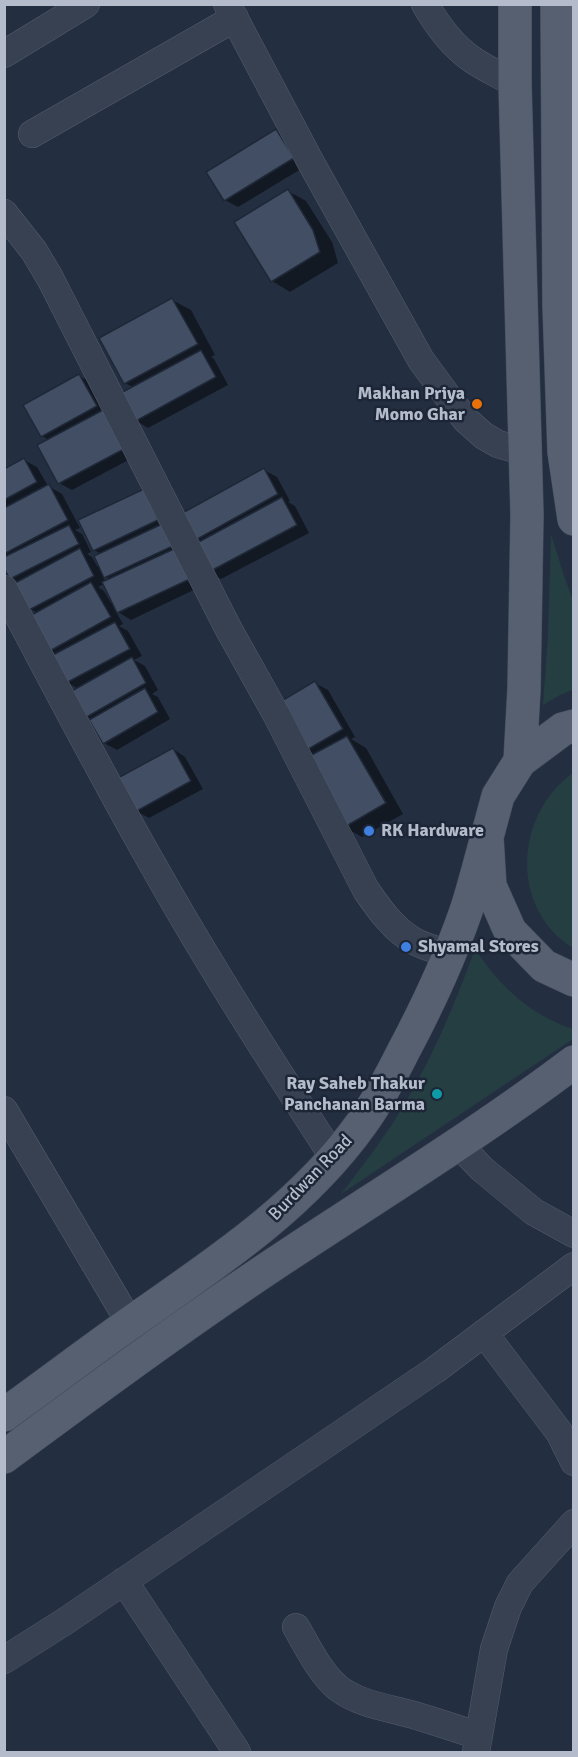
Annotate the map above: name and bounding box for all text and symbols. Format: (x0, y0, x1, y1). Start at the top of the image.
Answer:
place label: Makhan Priya Momo Ghar (357, 383, 465, 426)
marker: Makhan Priya Momo Ghar (470, 397, 484, 411)
place label: RK Hardware (381, 820, 484, 842)
marker: RK Hardware (362, 824, 376, 838)
place label: Shyamal Stores (418, 936, 539, 958)
marker: Shyamal Stores (399, 940, 413, 954)
place label: Ray Saheb Thakur Panchanan Barma (284, 1073, 425, 1116)
marker: Ray Saheb Thakur Panchanan Barma (430, 1087, 444, 1101)
street label: Burdwan Road (265, 1131, 357, 1225)

